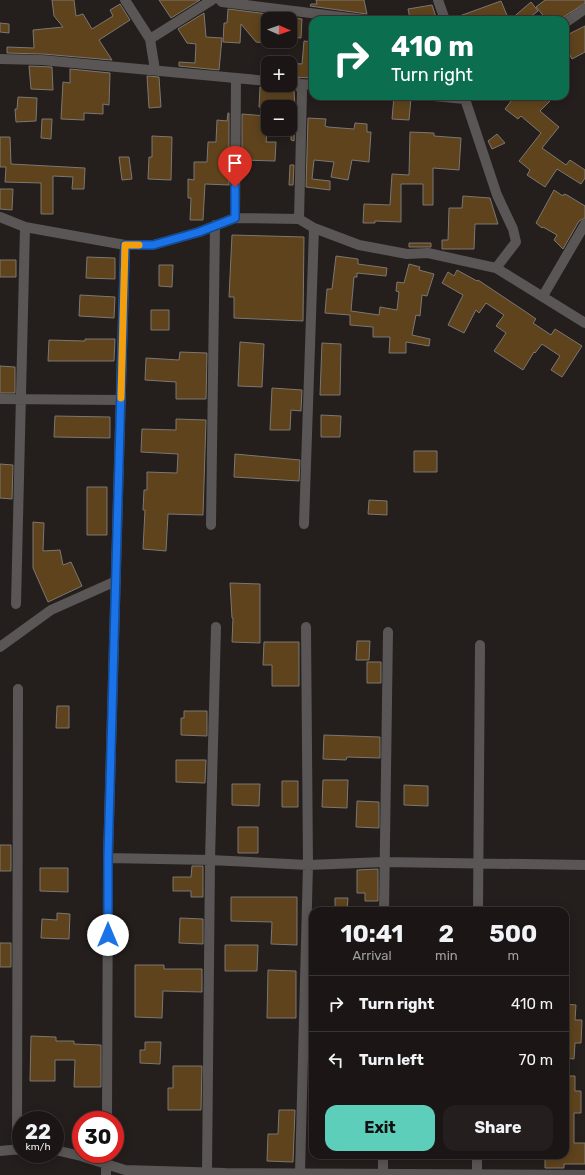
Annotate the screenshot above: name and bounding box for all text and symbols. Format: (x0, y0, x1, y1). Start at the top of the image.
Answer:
north arrow (261, 12, 297, 48)
map controls (261, 12, 297, 136)
text: 410 m (391, 30, 474, 63)
icon: right (325, 32, 377, 84)
button: + (261, 56, 297, 92)
text: Turn right (391, 64, 473, 86)
button: − (261, 100, 297, 136)
pin (218, 146, 252, 187)
icon: arrive (224, 152, 246, 174)
position arrow (87, 914, 129, 956)
text: 10:41 (341, 920, 404, 948)
text: 2 (439, 920, 454, 948)
text: 500 (489, 920, 537, 948)
text: Arrival (353, 948, 392, 963)
text: min (435, 948, 458, 963)
text: m (508, 948, 519, 963)
icon: right (325, 993, 347, 1015)
text: Turn right (359, 995, 434, 1013)
text: 410 m (511, 995, 553, 1013)
icon: left (325, 1049, 347, 1071)
text: Turn left (359, 1051, 424, 1069)
text: 70 m (519, 1051, 553, 1069)
button: Exit (325, 1105, 435, 1151)
button: Share (443, 1105, 553, 1151)
speed limit sign: 30 (72, 1111, 124, 1163)
text: 22 (25, 1120, 51, 1144)
text: km/h (26, 1141, 50, 1153)

